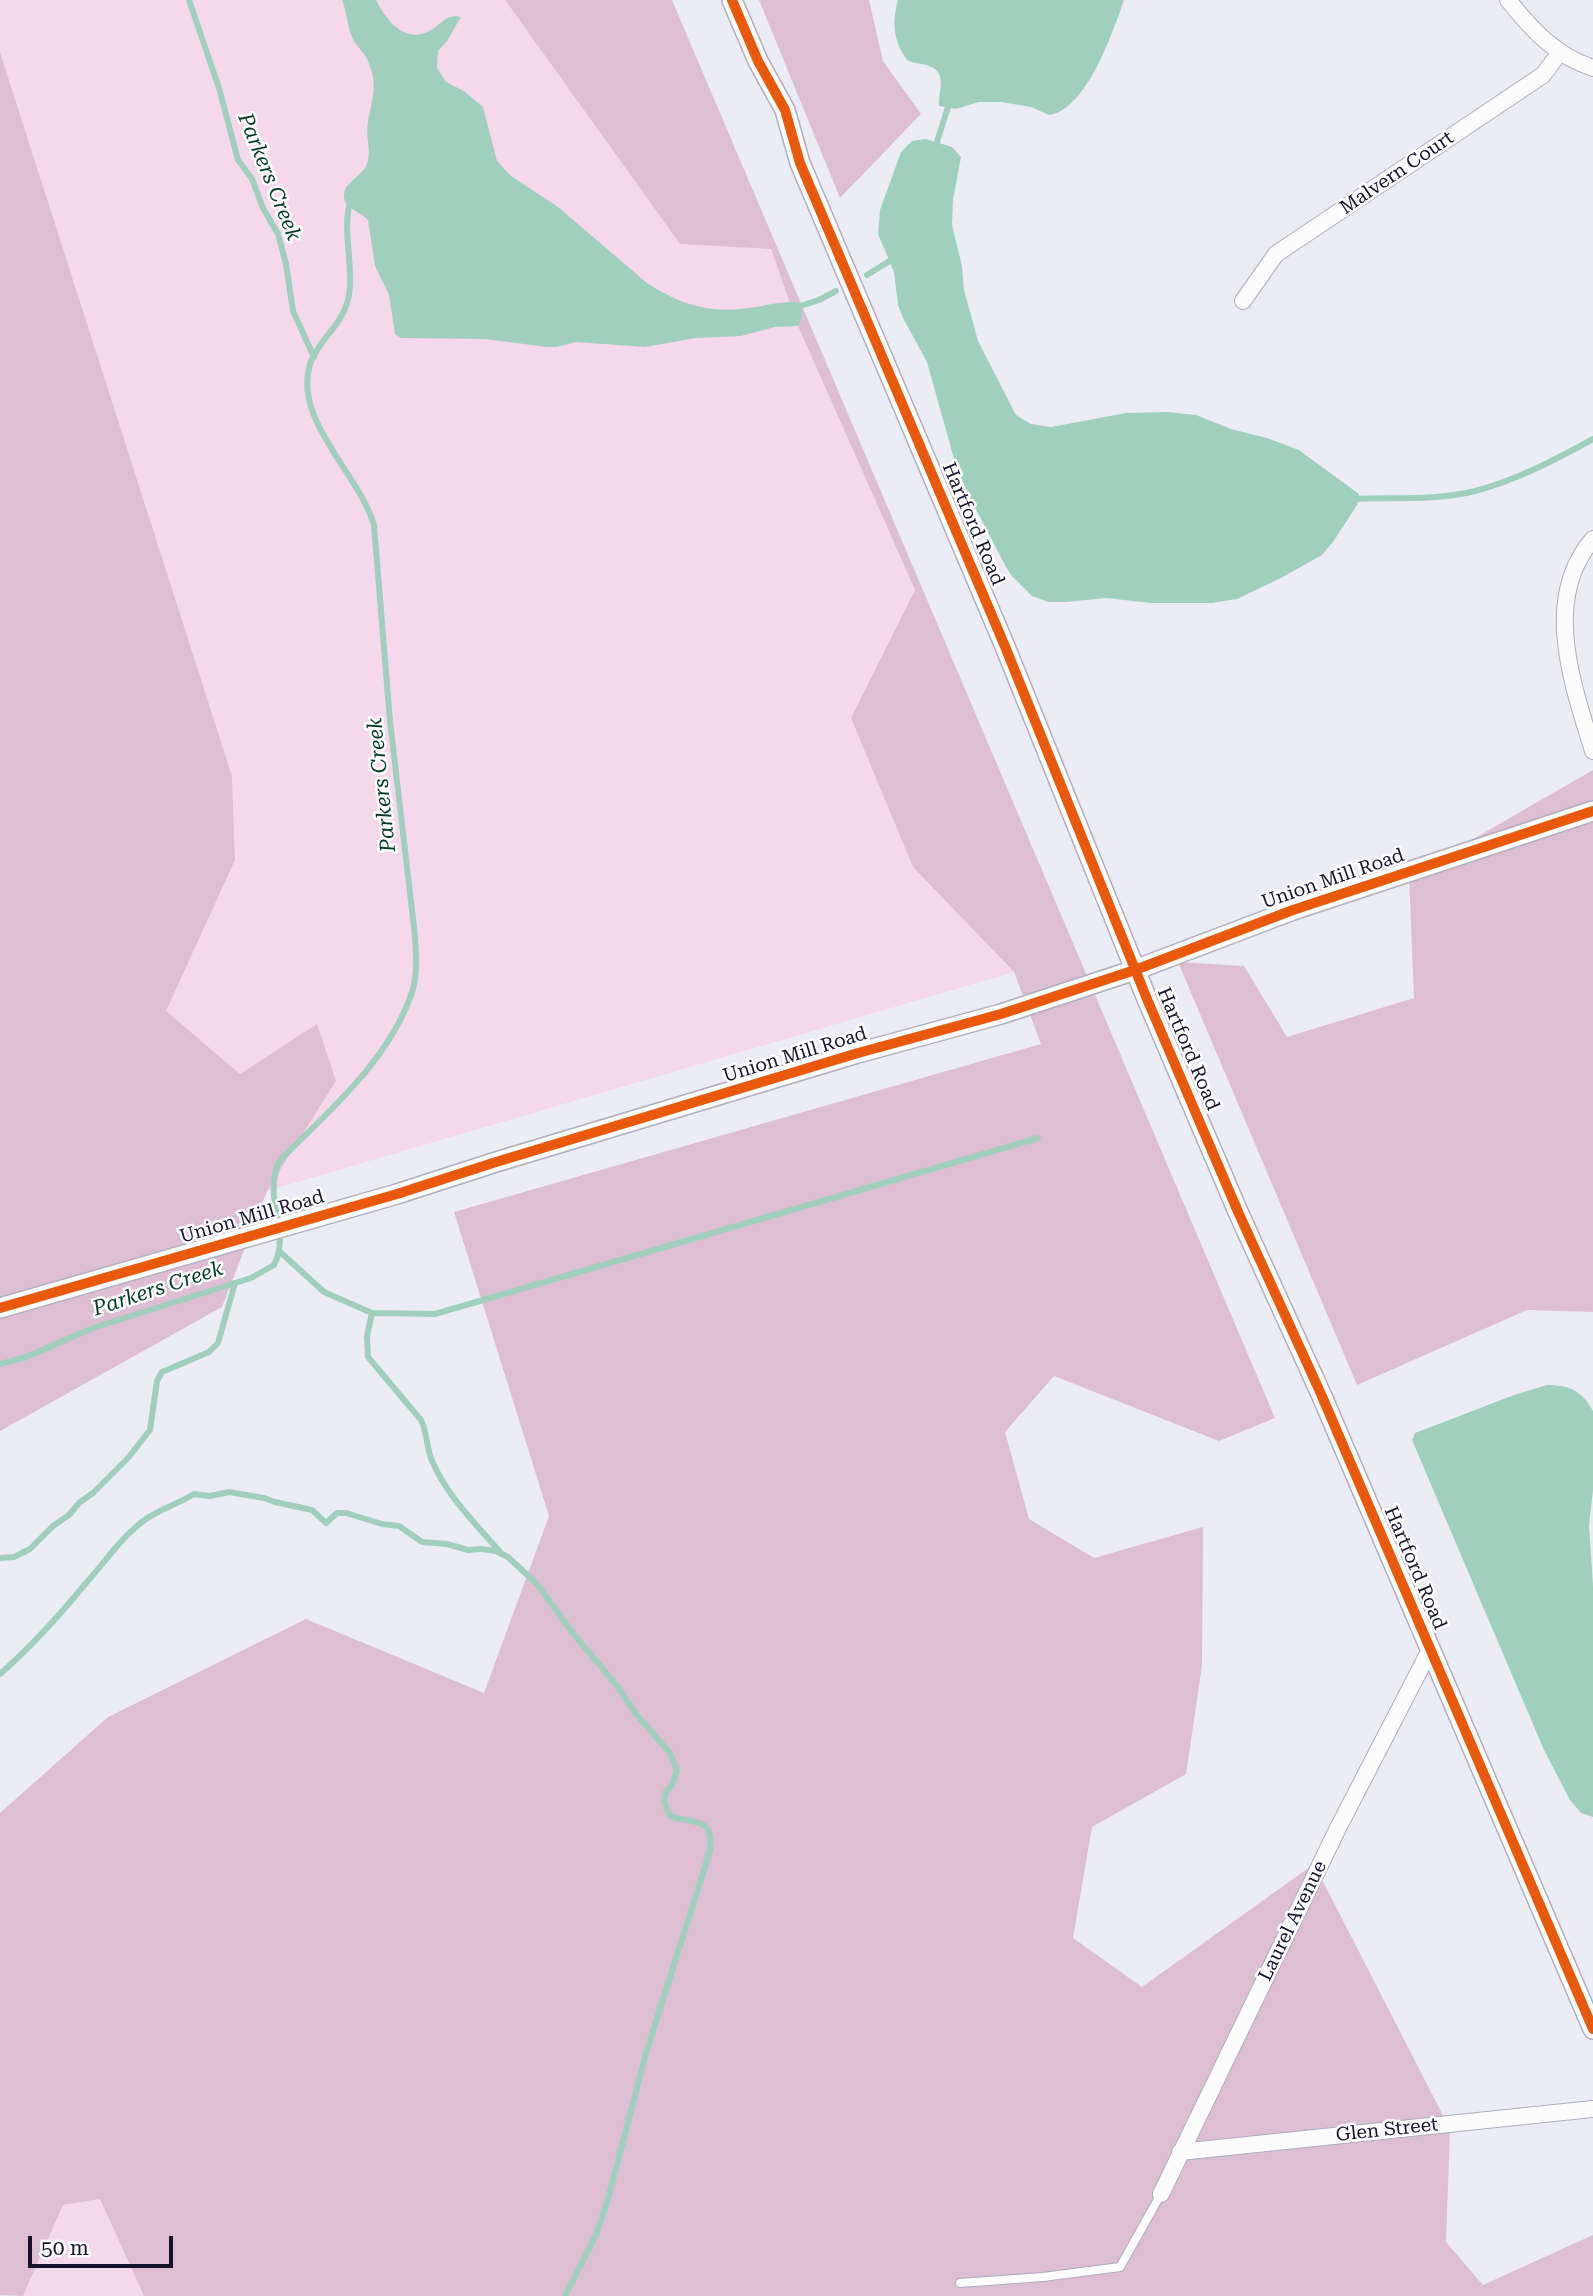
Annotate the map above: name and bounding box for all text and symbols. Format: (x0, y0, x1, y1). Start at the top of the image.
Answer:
water label: Parkers Creek (232, 110, 306, 244)
street label: Malvern Court (1336, 127, 1458, 219)
street label: Hartford Road (937, 459, 1009, 589)
water label: Parkers Creek (362, 716, 402, 854)
street label: Union Mill Road (1259, 844, 1407, 914)
street label: Hartford Road (1152, 984, 1224, 1114)
street label: Union Mill Road (720, 1022, 870, 1088)
street label: Union Mill Road (177, 1185, 327, 1249)
water label: Parkers Creek (90, 1256, 226, 1322)
street label: Hartford Road (1379, 1503, 1451, 1633)
street label: Laurel Avenue (1254, 1857, 1332, 1985)
street label: Glen Street (1335, 2113, 1439, 2147)
scale bar (32, 2222, 177, 2266)
text: 50 m (41, 2236, 89, 2260)

